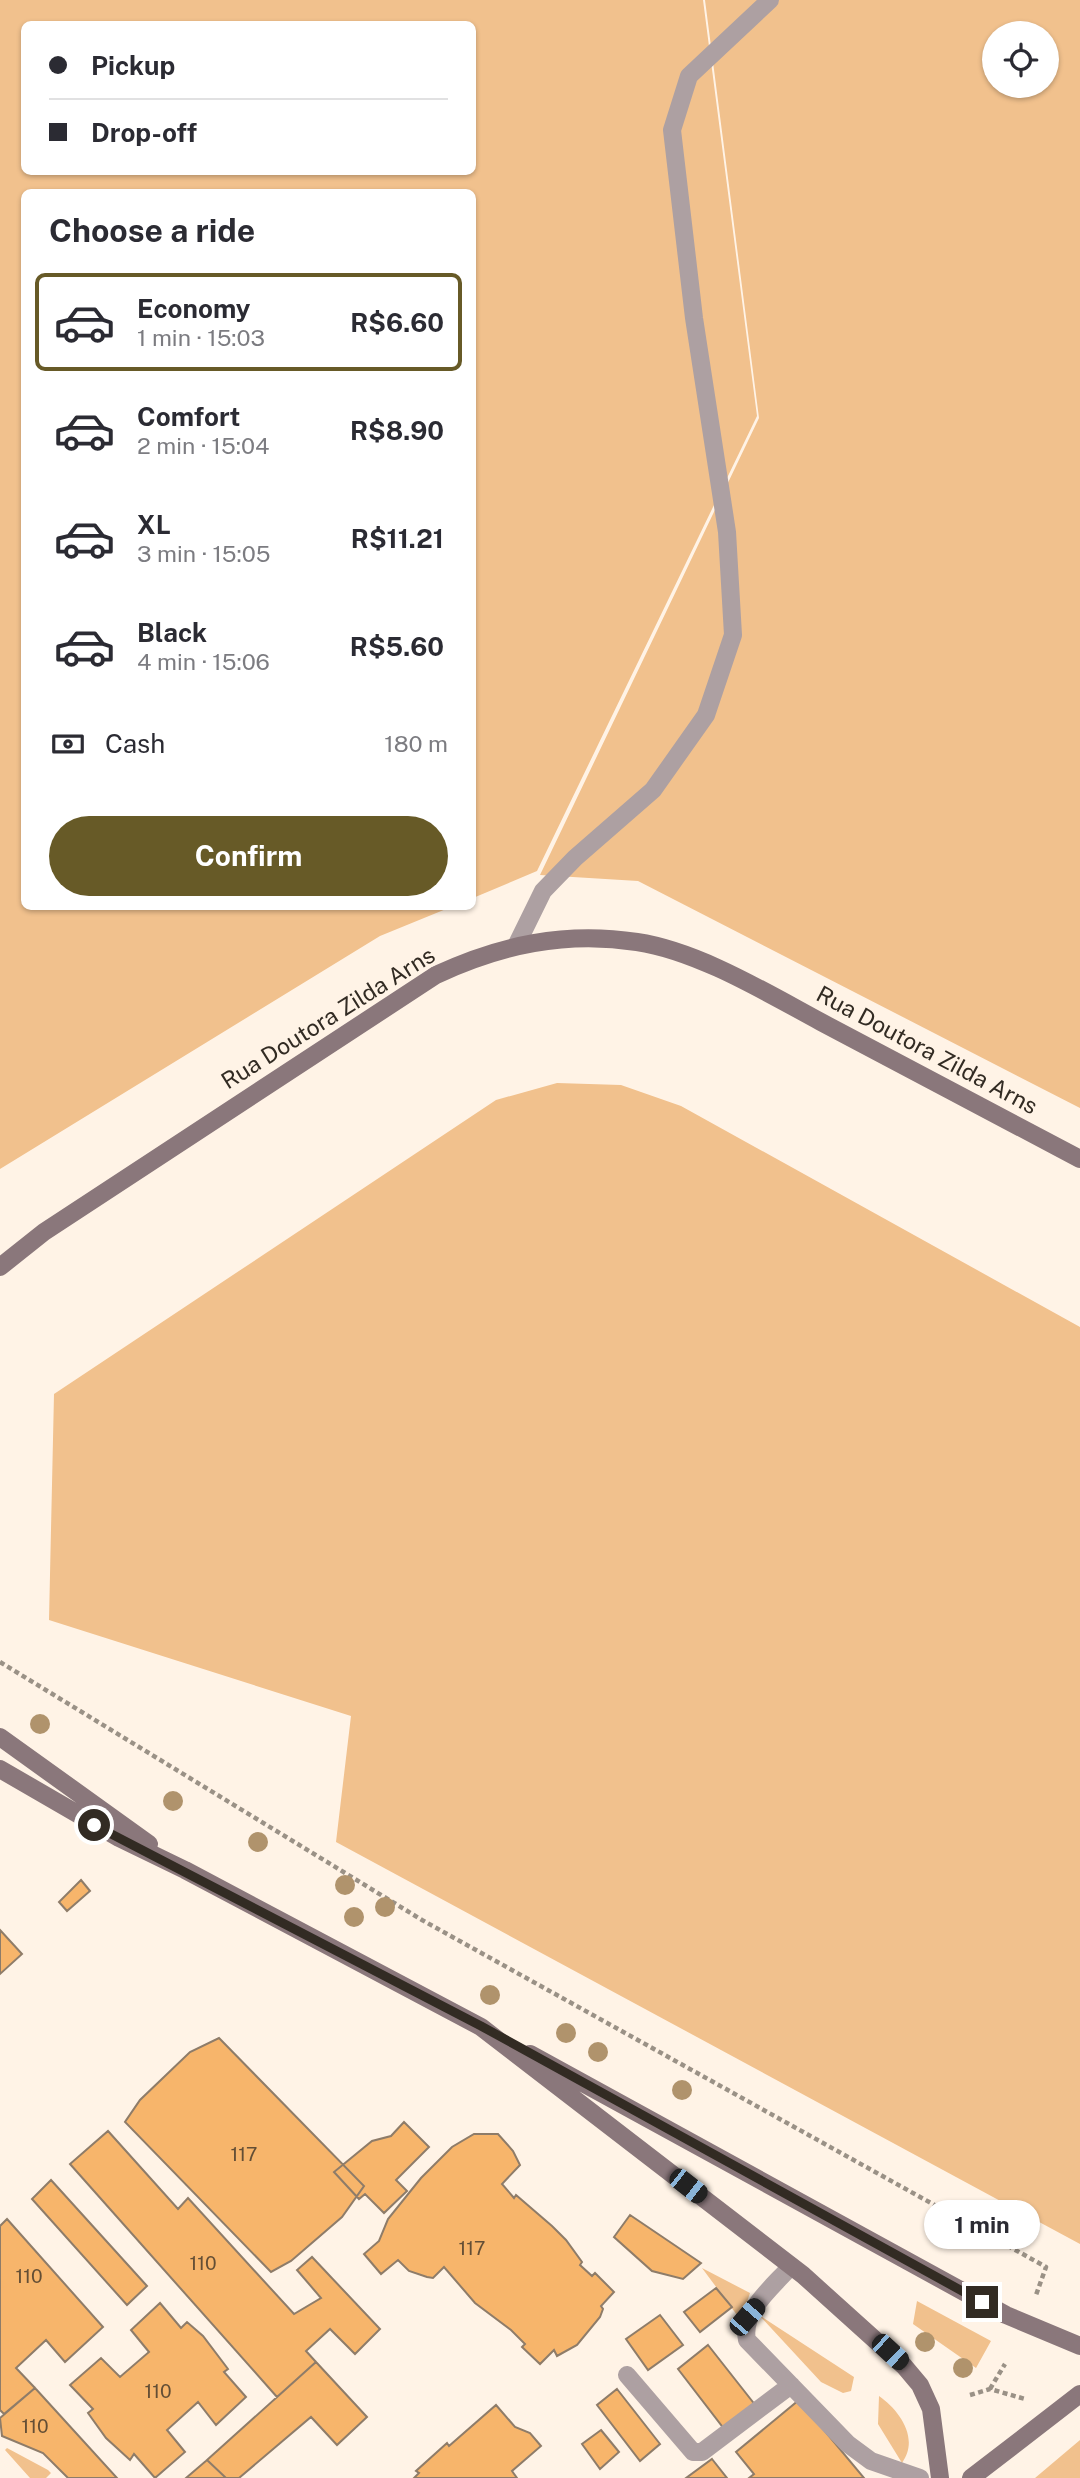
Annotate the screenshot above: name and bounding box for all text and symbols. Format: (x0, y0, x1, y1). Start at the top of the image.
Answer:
map controls (982, 21, 1059, 98)
button: locate (982, 21, 1059, 98)
text: Pickup (91, 50, 175, 81)
text: Drop-off (91, 117, 197, 148)
text: Choose a ride (49, 212, 255, 249)
icon: car (53, 291, 116, 354)
text: Economy (137, 293, 250, 324)
text: R$6.60 (350, 307, 444, 338)
text: 1 min · 15:03 (137, 324, 265, 351)
icon: car (53, 399, 116, 462)
text: Comfort (137, 401, 240, 432)
text: R$8.90 (350, 415, 444, 446)
text: 2 min · 15:04 (137, 432, 269, 459)
icon: car (53, 507, 116, 570)
text: XL (137, 509, 171, 540)
text: R$11.21 (351, 523, 444, 554)
text: 3 min · 15:05 (137, 540, 270, 567)
icon: car (53, 615, 116, 678)
text: Black (137, 617, 207, 648)
text: R$5.60 (350, 631, 444, 662)
text: 4 min · 15:06 (137, 648, 270, 675)
icon: cash (49, 725, 87, 763)
text: Cash (105, 728, 165, 759)
text: 180 m (384, 730, 448, 757)
button: Confirm (49, 816, 448, 896)
street label: Rua Doutora Zilda Arns (216, 941, 439, 1094)
street label: Rua Doutora Zilda Arns (812, 980, 1042, 1119)
route start (78, 1809, 110, 1841)
house number: 117 (231, 2143, 257, 2165)
car (665, 2165, 712, 2207)
callout: 1 min (924, 2200, 1040, 2250)
text: 1 min (954, 2211, 1010, 2238)
house number: 117 (459, 2237, 485, 2259)
house number: 110 (189, 2252, 217, 2274)
house number: 110 (15, 2265, 43, 2287)
route end (966, 2286, 998, 2318)
car (726, 2294, 769, 2340)
car (868, 2330, 913, 2374)
house number: 110 (144, 2380, 172, 2402)
house number: 110 (21, 2415, 49, 2437)

